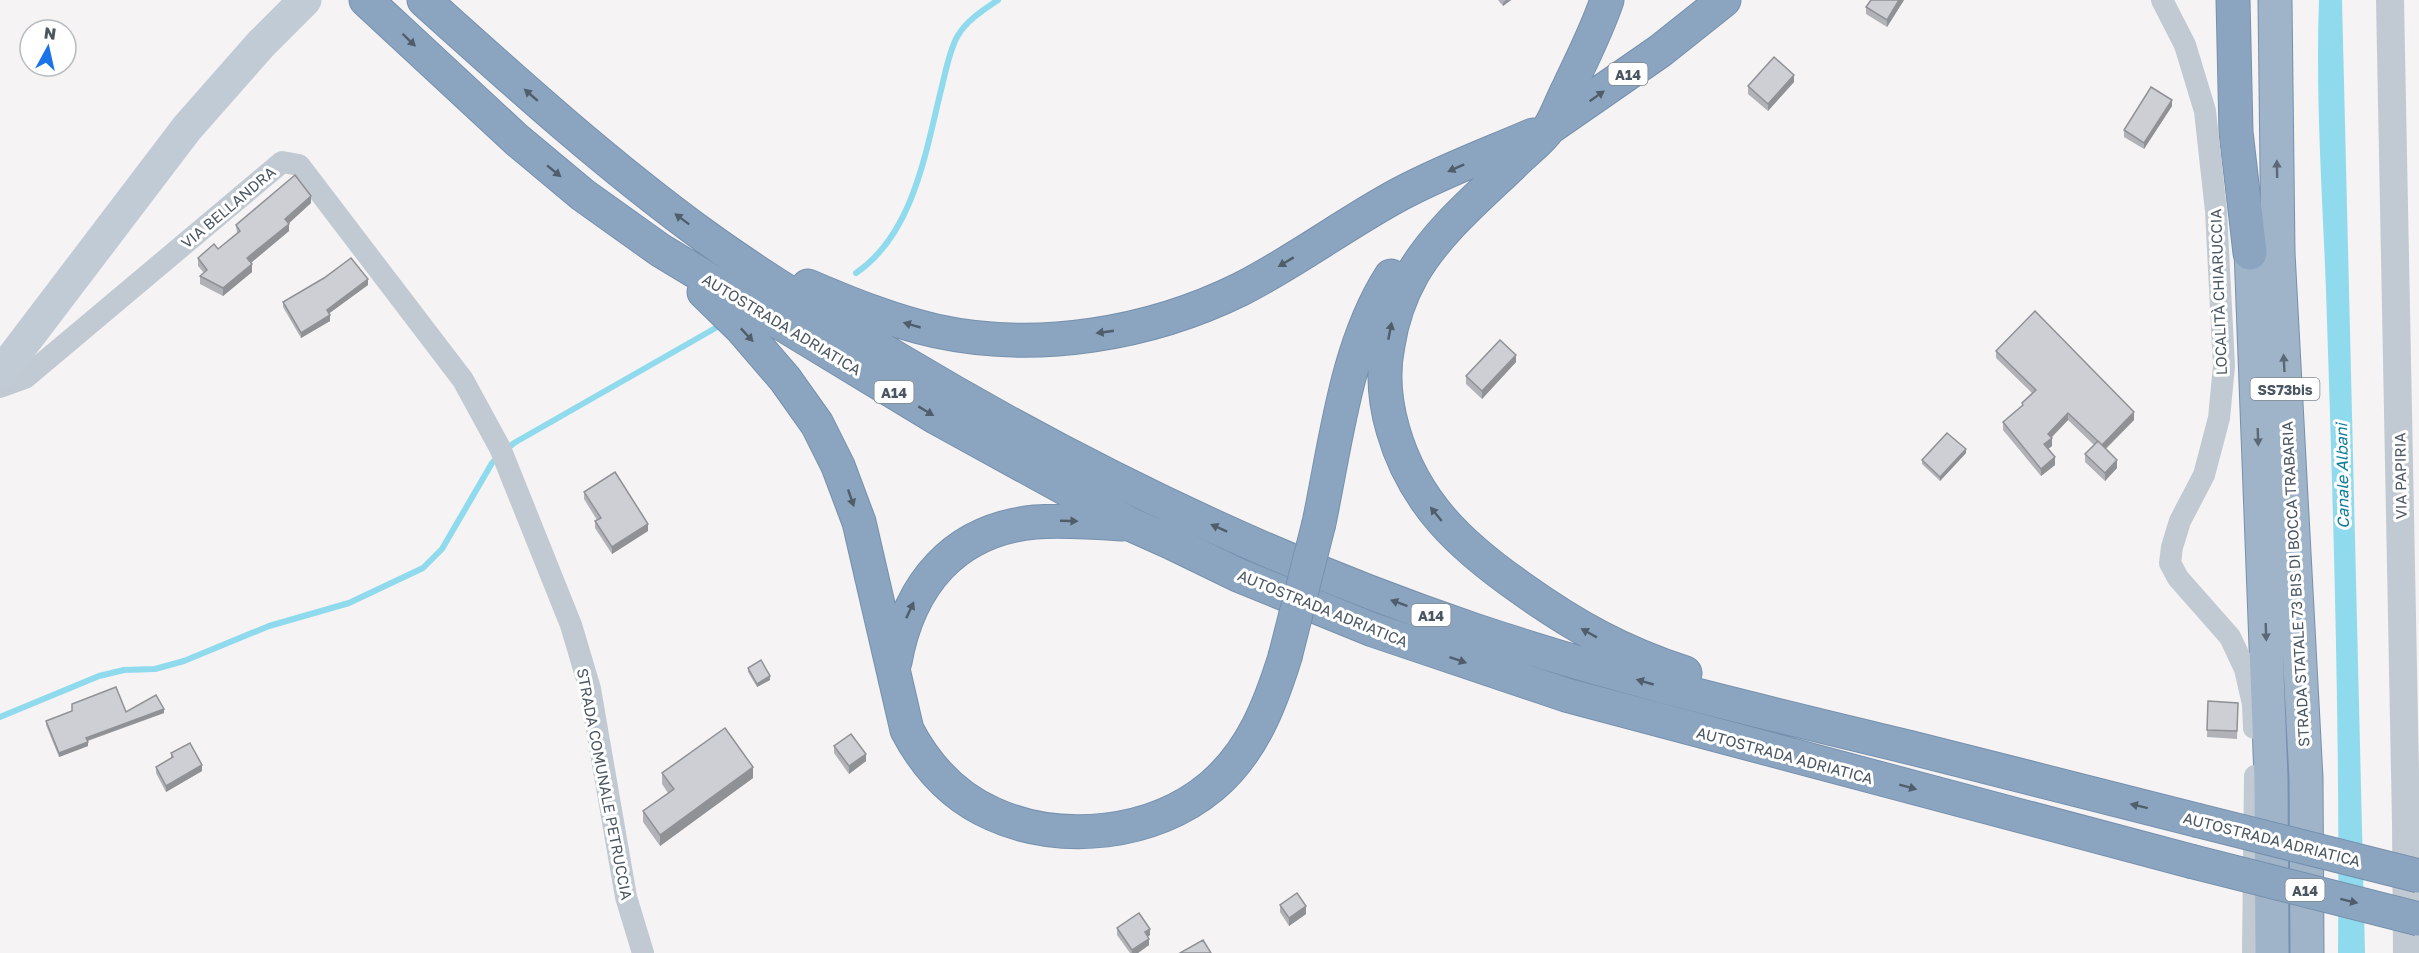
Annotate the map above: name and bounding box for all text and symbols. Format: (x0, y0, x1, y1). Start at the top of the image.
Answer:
north arrow (18, 18, 78, 78)
text: N (43, 22, 58, 44)
one-way arrow (401, 33, 415, 47)
road number: A14 (1608, 63, 1648, 85)
one-way arrow (524, 89, 539, 102)
one-way arrow (1588, 90, 1605, 101)
one-way arrow (2272, 159, 2282, 178)
street label: VIA BELLANDRA (177, 162, 279, 252)
one-way arrow (546, 164, 562, 177)
one-way arrow (1447, 164, 1465, 173)
street label: LOCALITÀ CHIARUCCIA (2206, 208, 2230, 376)
one-way arrow (674, 213, 689, 225)
one-way arrow (1278, 257, 1294, 268)
street label: AUTOSTRADA ADRIATICA (699, 269, 865, 379)
one-way arrow (903, 319, 921, 329)
one-way arrow (1386, 322, 1395, 341)
one-way arrow (740, 327, 753, 342)
one-way arrow (1096, 328, 1115, 337)
one-way arrow (2279, 354, 2288, 373)
road number: SS73bis (2250, 378, 2320, 400)
road number: A14 (874, 381, 914, 403)
one-way arrow (918, 406, 935, 416)
street label: STRADA STATALE 73 BIS DI BOCCA TRABARIA (2277, 421, 2313, 747)
water label: Canale Albani (2331, 421, 2353, 529)
one-way arrow (2253, 428, 2262, 447)
street label: VIA PAPIRIA (2390, 432, 2410, 520)
one-way arrow (847, 489, 857, 507)
one-way arrow (1430, 506, 1442, 521)
one-way arrow (1059, 517, 1078, 526)
one-way arrow (1210, 523, 1228, 533)
street label: AUTOSTRADA ADRIATICA (1235, 566, 1411, 650)
one-way arrow (1390, 598, 1408, 608)
one-way arrow (905, 601, 915, 619)
road number: A14 (1412, 604, 1450, 626)
one-way arrow (2261, 623, 2270, 642)
one-way arrow (1580, 628, 1597, 638)
one-way arrow (1449, 656, 1467, 666)
street label: STRADA COMUNALE PETRUCCIA (574, 667, 636, 901)
one-way arrow (1636, 677, 1654, 686)
street label: AUTOSTRADA ADRIATICA (1695, 723, 1875, 787)
one-way arrow (1899, 783, 1917, 792)
one-way arrow (2130, 800, 2149, 810)
street label: AUTOSTRADA ADRIATICA (2182, 808, 2362, 870)
road number: A14 (2286, 879, 2324, 901)
one-way arrow (2340, 896, 2358, 906)

